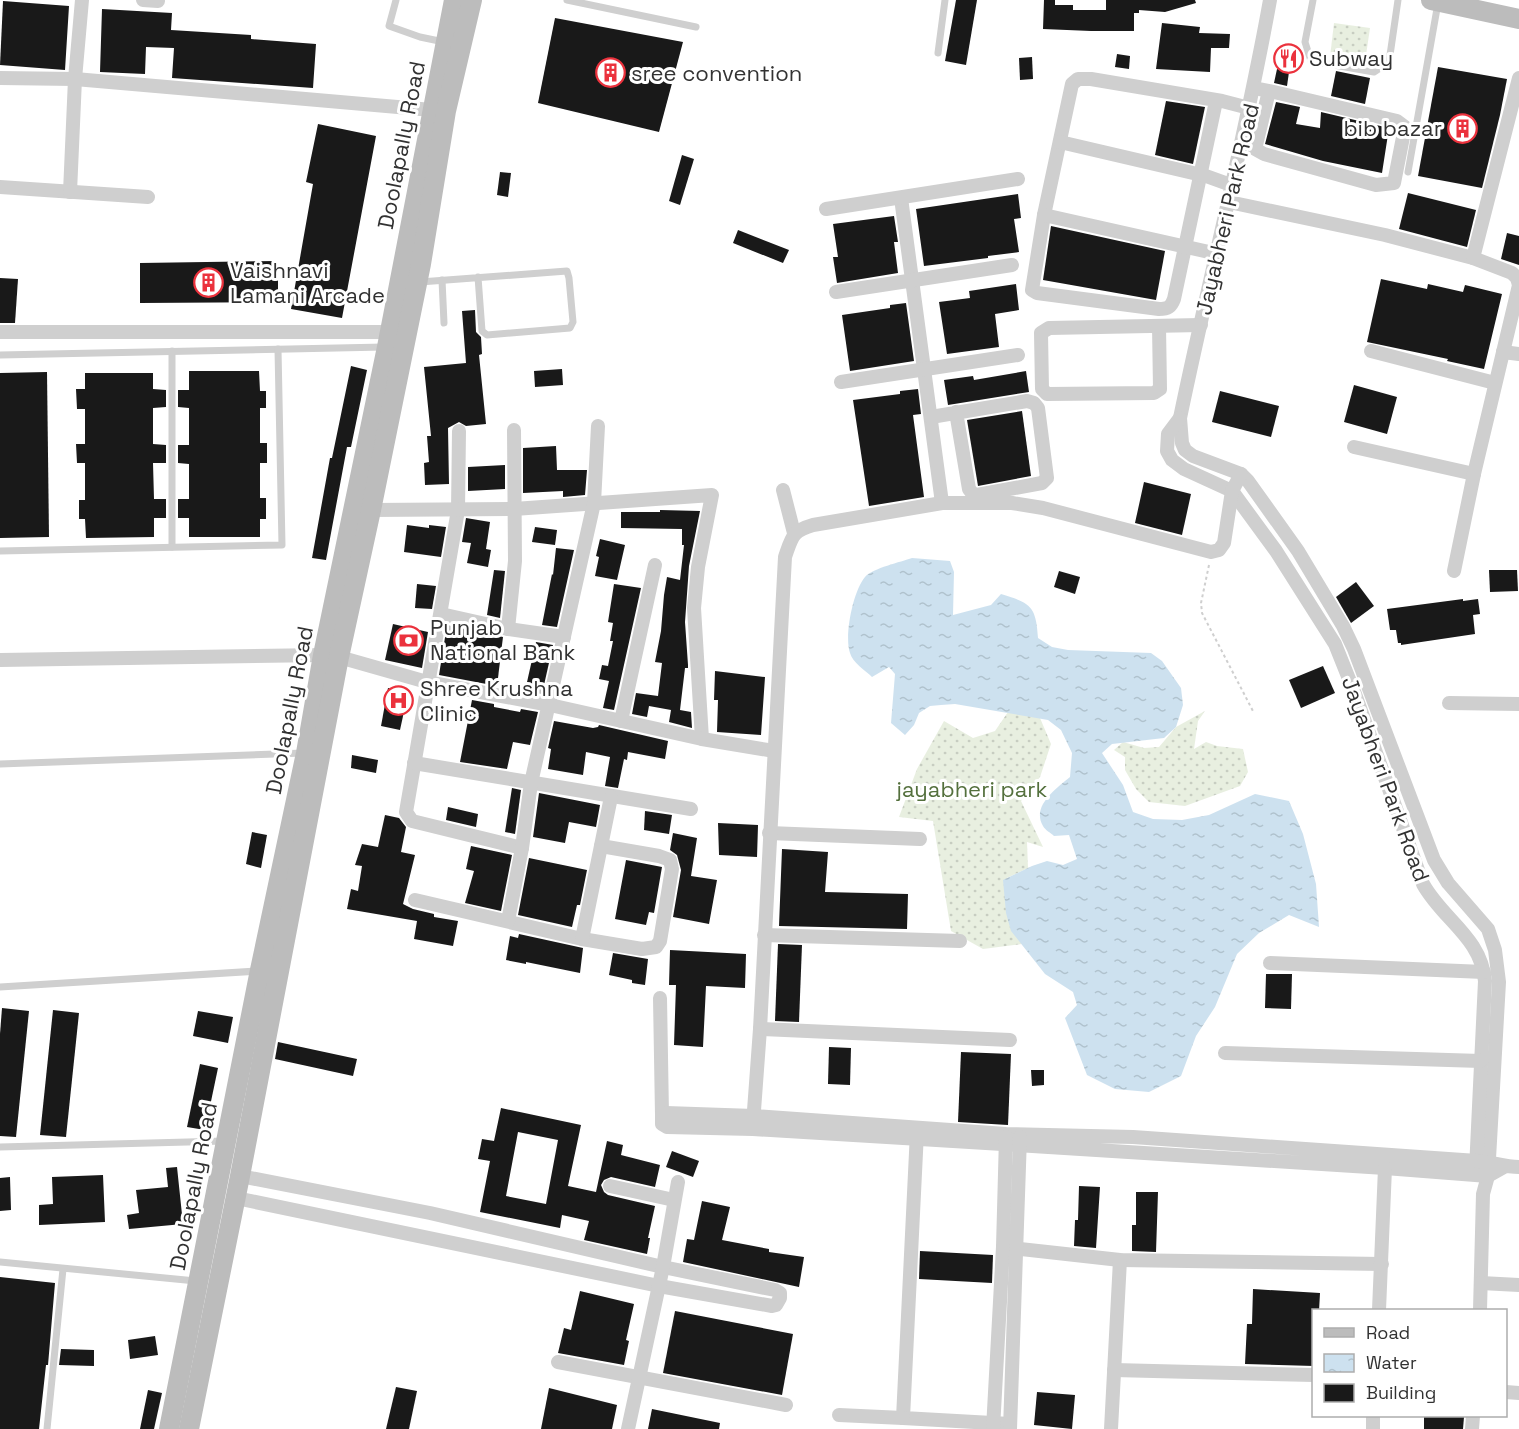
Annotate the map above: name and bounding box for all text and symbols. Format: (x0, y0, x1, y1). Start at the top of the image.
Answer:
restaurant icon: Subway (1272, 42, 1304, 74)
place label: Subway (1309, 44, 1393, 72)
building icon: sree convention (594, 57, 626, 89)
street label: Doolapally Road (371, 59, 431, 231)
place label: sree convention (631, 59, 802, 87)
street label: Jayabheri Park Road (1189, 100, 1265, 318)
building icon: bib bazar (1447, 112, 1479, 144)
place label: bib bazar (1343, 114, 1442, 142)
place label: Vaishnavi Lamani Arcade (230, 256, 385, 309)
building icon: Vaishnavi Lamani Arcade (193, 267, 225, 299)
place label: Punjab National Bank (430, 613, 576, 666)
street label: Doolapally Road (259, 624, 319, 796)
bank icon: Punjab National Bank (393, 624, 425, 656)
street label: Jayabheri Park Road (1336, 673, 1436, 885)
place label: Shree Krushna Clinic (420, 674, 573, 727)
hospital icon: Shree Krushna Clinic (383, 685, 415, 717)
park label: jayabheri park (896, 775, 1048, 803)
street label: Doolapally Road (163, 1100, 223, 1272)
legend (1312, 1309, 1507, 1417)
text: Road (1366, 1321, 1410, 1344)
text: Water (1366, 1351, 1417, 1374)
text: Building (1366, 1381, 1436, 1404)

